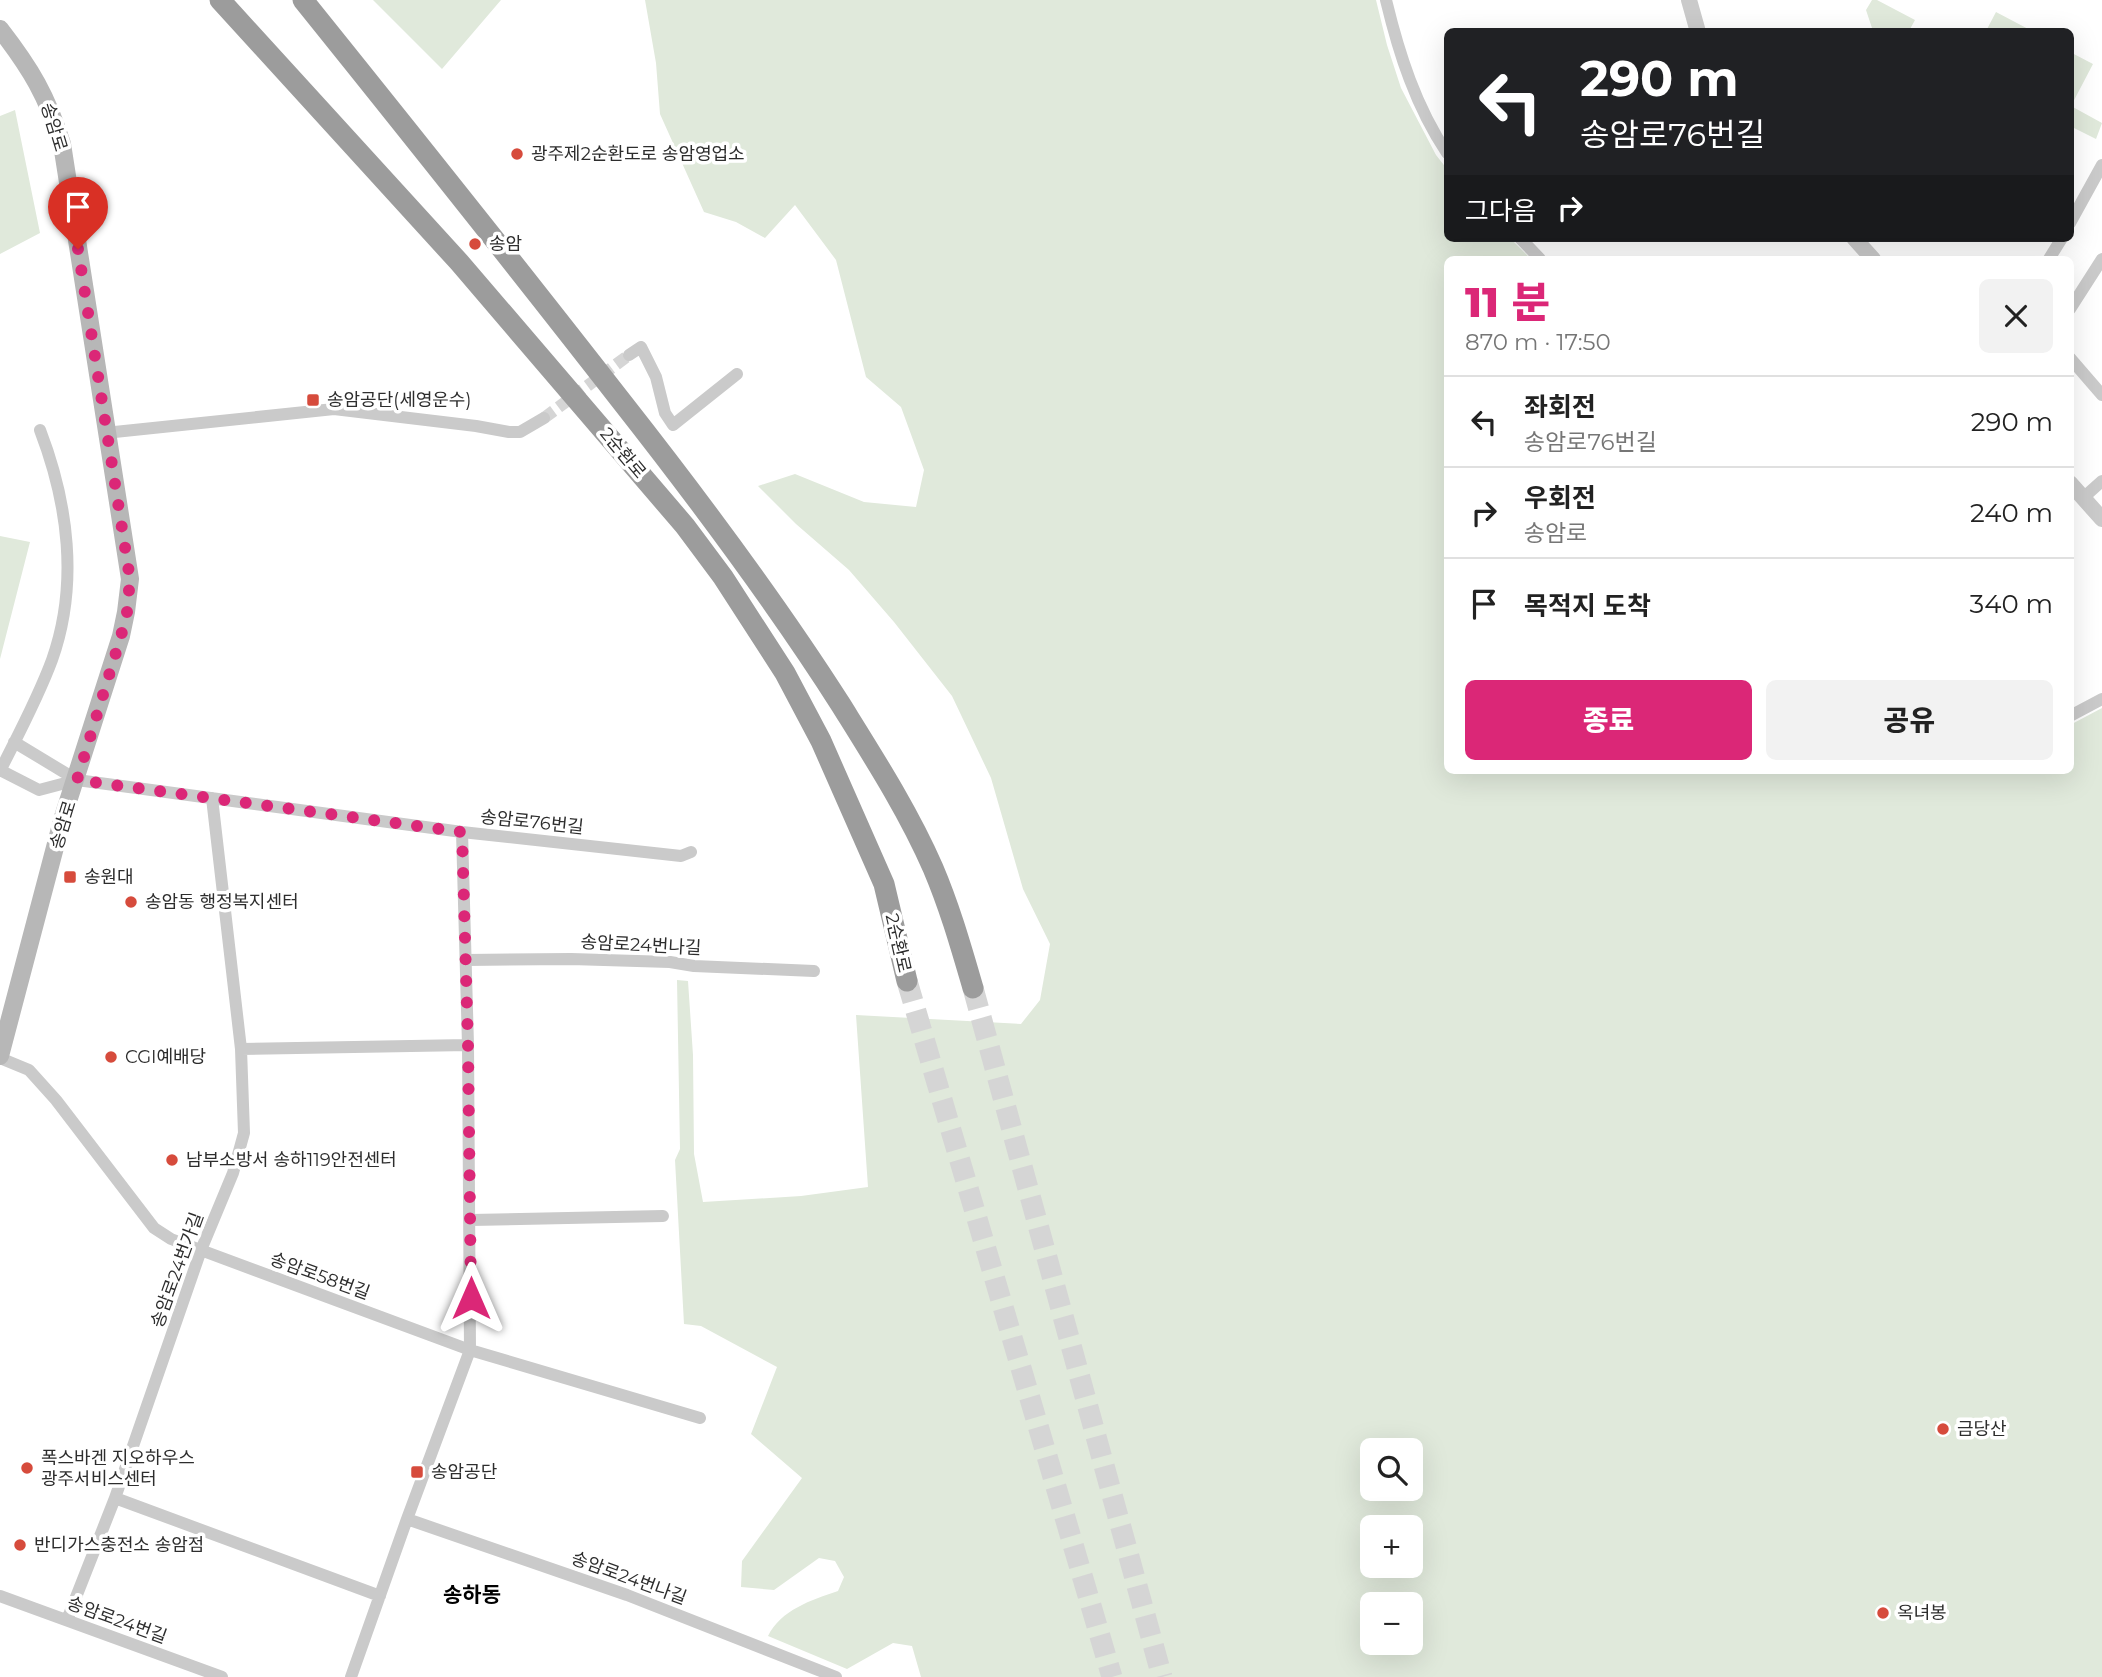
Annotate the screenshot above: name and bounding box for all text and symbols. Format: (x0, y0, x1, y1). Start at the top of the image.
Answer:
text: 290 m (1580, 49, 1739, 108)
icon: left (1465, 56, 1556, 147)
street label: 송암로 (36, 100, 72, 154)
text: 송암로76번길 (1580, 115, 1765, 154)
place label: 광주제2순환도로 송암영업소 (531, 143, 745, 165)
marker: 광주제2순환도로 송암영업소 (509, 146, 525, 162)
pin (48, 177, 108, 249)
icon: arrive (59, 188, 97, 226)
icon: right (1551, 189, 1589, 227)
text: 그다음 (1465, 195, 1537, 227)
place label: 송암 (489, 233, 522, 255)
marker: 송암 (467, 236, 483, 252)
text: 11 분 (1465, 276, 1550, 328)
button: close (1979, 279, 2053, 353)
text: 870 m · 17:50 (1465, 328, 1611, 356)
place label: 송암공단(세영운수) (327, 389, 471, 411)
text: 좌회전 (1524, 391, 1596, 423)
marker: 송암공단(세영운수) (305, 392, 321, 408)
icon: left (1465, 403, 1503, 441)
text: 290 m (1971, 406, 2053, 438)
street label: 2순환로 (595, 423, 651, 483)
text: 송암로76번길 (1524, 428, 1657, 456)
text: 우회전 (1524, 482, 1596, 514)
icon: right (1465, 494, 1503, 532)
text: 240 m (1970, 497, 2053, 529)
text: 송암로 (1524, 519, 1587, 547)
icon: arrive (1465, 585, 1503, 623)
text: 340 m (1970, 588, 2053, 620)
text: 목적지 도착 (1524, 590, 1651, 622)
button: 종료 (1465, 680, 1752, 760)
button: 공유 (1766, 680, 2053, 760)
street label: 송암로 (45, 798, 81, 852)
street label: 송암로76번길 (479, 806, 585, 838)
place label: 송원대 (84, 866, 134, 888)
marker: 송원대 (62, 869, 78, 885)
place label: 송암동 행정복지센터 (145, 891, 299, 913)
marker: 송암동 행정복지센터 (123, 894, 139, 910)
street label: 2순환로 (881, 911, 915, 975)
street label: 송암로24번나길 (580, 931, 702, 959)
place label: CGI예배당 (125, 1046, 206, 1068)
marker: CGI예배당 (103, 1049, 119, 1065)
place label: 남부소방서 송하119안전센터 (186, 1149, 397, 1171)
marker: 남부소방서 송하119안전센터 (164, 1152, 180, 1168)
street label: 송암로24번가길 (146, 1209, 208, 1331)
street label: 송암로58번길 (267, 1248, 373, 1304)
position arrow (434, 1261, 508, 1335)
place label: 금당산 (1957, 1418, 2007, 1440)
marker: 금당산 (1935, 1421, 1951, 1437)
map controls (1360, 1438, 1423, 1655)
button: search (1360, 1438, 1423, 1501)
place label: 폭스바겐 지오하우스 광주서비스센터 (41, 1447, 195, 1490)
marker: 폭스바겐 지오하우스 광주서비스센터 (19, 1460, 35, 1476)
place label: 송암공단 (431, 1461, 497, 1483)
marker: 송암공단 (409, 1464, 425, 1480)
button: + (1360, 1515, 1423, 1578)
place label: 반디가스충전소 송암점 (34, 1534, 204, 1556)
marker: 반디가스충전소 송암점 (12, 1537, 28, 1553)
street label: 송암로24번나길 (568, 1547, 690, 1609)
district label: 송하동 (443, 1582, 501, 1607)
street label: 송암로24번길 (64, 1592, 170, 1648)
button: − (1360, 1592, 1423, 1655)
place label: 옥녀봉 (1897, 1602, 1947, 1624)
marker: 옥녀봉 (1875, 1605, 1891, 1621)

